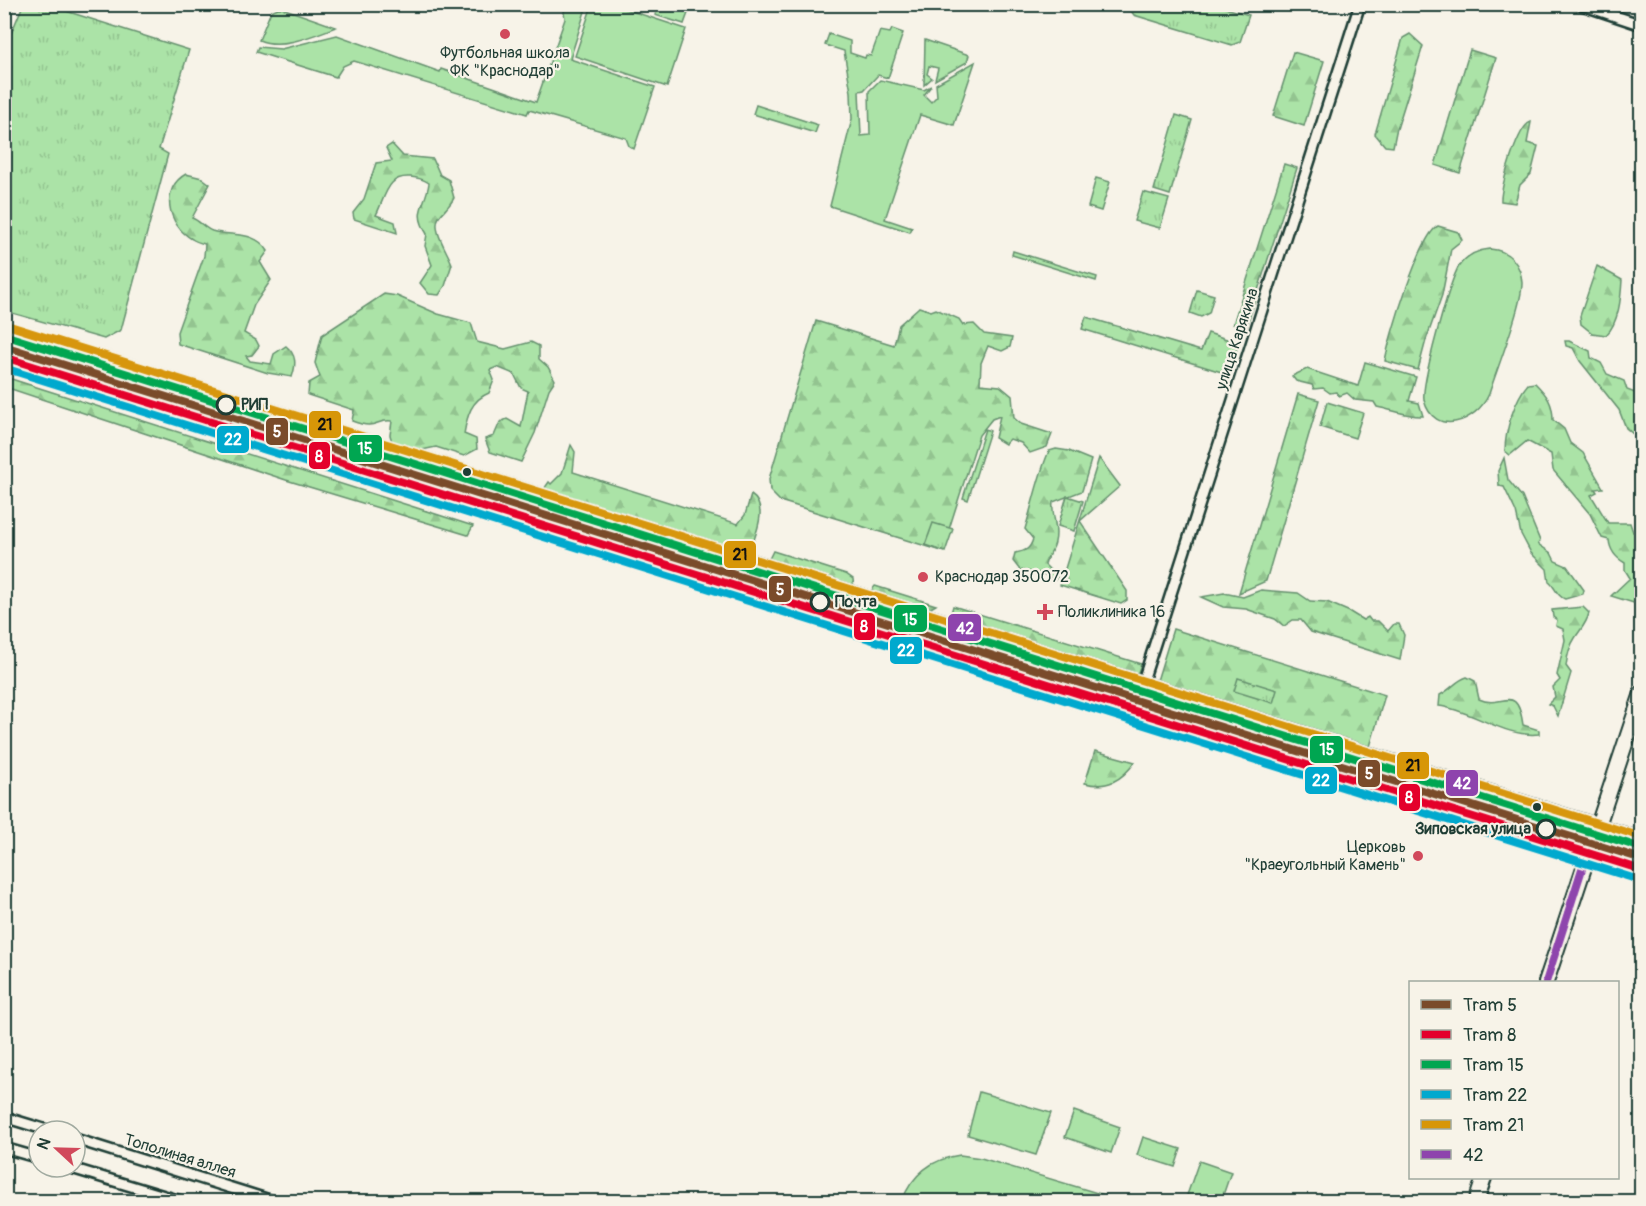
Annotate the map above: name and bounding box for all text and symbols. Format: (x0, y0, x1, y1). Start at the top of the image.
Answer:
marker: Футбольная школа ФК "Краснодар" (498, 27, 512, 41)
place label: Футбольная школа ФК "Краснодар" (440, 43, 570, 81)
street label: улица Карякина (1211, 286, 1263, 393)
marker: РИП (216, 395, 236, 415)
place label: РИП (241, 395, 269, 415)
line badge: 21 (308, 410, 342, 439)
text: 21 (317, 415, 333, 435)
line badge: 5 (265, 417, 289, 446)
text: 5 (273, 422, 282, 442)
line badge: 22 (216, 425, 250, 454)
text: 22 (224, 430, 242, 450)
line badge: 15 (348, 434, 383, 463)
text: 15 (358, 439, 373, 459)
line badge: 8 (308, 441, 331, 470)
text: 8 (315, 447, 323, 467)
unlabelled marker (461, 466, 473, 478)
line badge: 21 (723, 540, 757, 569)
text: 21 (732, 545, 748, 565)
place label: Краснодар 350072 (935, 567, 1069, 587)
marker: Краснодар 350072 (916, 570, 930, 584)
line badge: 5 (768, 575, 792, 603)
text: 5 (776, 580, 785, 600)
marker: Почта (810, 592, 830, 612)
place label: Почта (835, 592, 877, 612)
place label: Поликлиника 16 (1058, 602, 1165, 622)
marker: Поликлиника 16 (1036, 603, 1054, 621)
line badge: 15 (893, 604, 928, 633)
text: 15 (903, 610, 918, 630)
line badge: 8 (853, 612, 876, 641)
line badge: 42 (947, 613, 982, 642)
text: 8 (860, 617, 868, 637)
text: 42 (956, 619, 974, 639)
line badge: 22 (889, 636, 923, 665)
text: 22 (897, 641, 915, 661)
line badge: 15 (1309, 735, 1344, 764)
text: 15 (1320, 740, 1335, 760)
line badge: 21 (1396, 751, 1430, 780)
text: 21 (1405, 756, 1421, 776)
line badge: 5 (1357, 759, 1381, 788)
text: 5 (1365, 764, 1374, 784)
line badge: 22 (1304, 766, 1338, 795)
line badge: 42 (1445, 769, 1479, 797)
text: 22 (1312, 771, 1330, 791)
text: 42 (1453, 774, 1471, 794)
line badge: 8 (1398, 783, 1421, 812)
text: 8 (1405, 788, 1413, 808)
unlabelled marker (1531, 801, 1543, 813)
place label: Зиповская улица (1415, 819, 1532, 839)
marker: Зиповская улица (1536, 819, 1556, 839)
place label: Церковь "Краеугольный Камень" (1244, 837, 1406, 875)
marker: Церковь "Краеугольный Камень" (1411, 849, 1425, 863)
legend (1409, 981, 1619, 1179)
text: Tram 5 (1463, 994, 1517, 1017)
text: Tram 8 (1463, 1024, 1516, 1047)
text: Tram 15 (1463, 1054, 1524, 1077)
text: Tram 22 (1463, 1084, 1527, 1107)
text: Tram 21 (1463, 1114, 1524, 1137)
north arrow (27, 1119, 87, 1179)
street label: Тополиная аллея (122, 1130, 238, 1182)
text: N (33, 1135, 55, 1153)
text: 42 (1463, 1144, 1484, 1167)

